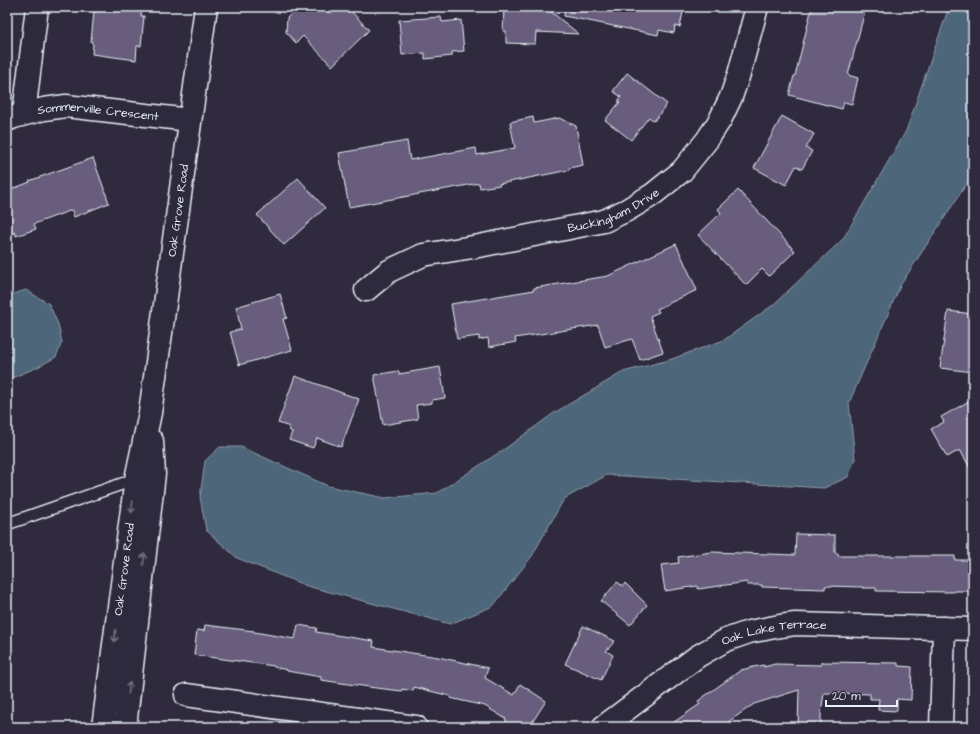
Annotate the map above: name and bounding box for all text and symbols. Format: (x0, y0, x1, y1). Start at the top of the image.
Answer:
street label: Sommerville Crescent (35, 97, 160, 125)
street label: Oak Grove Road (164, 163, 193, 258)
street label: Buckingham Drive (566, 184, 664, 237)
one-way arrow (128, 500, 136, 513)
street label: Oak Grove Road (110, 522, 139, 617)
one-way arrow (140, 553, 148, 566)
street label: Oak Lake Terrace (718, 616, 827, 650)
one-way arrow (111, 629, 119, 642)
one-way arrow (125, 682, 133, 695)
scale bar (826, 682, 897, 708)
text: 20 m (832, 688, 861, 705)

